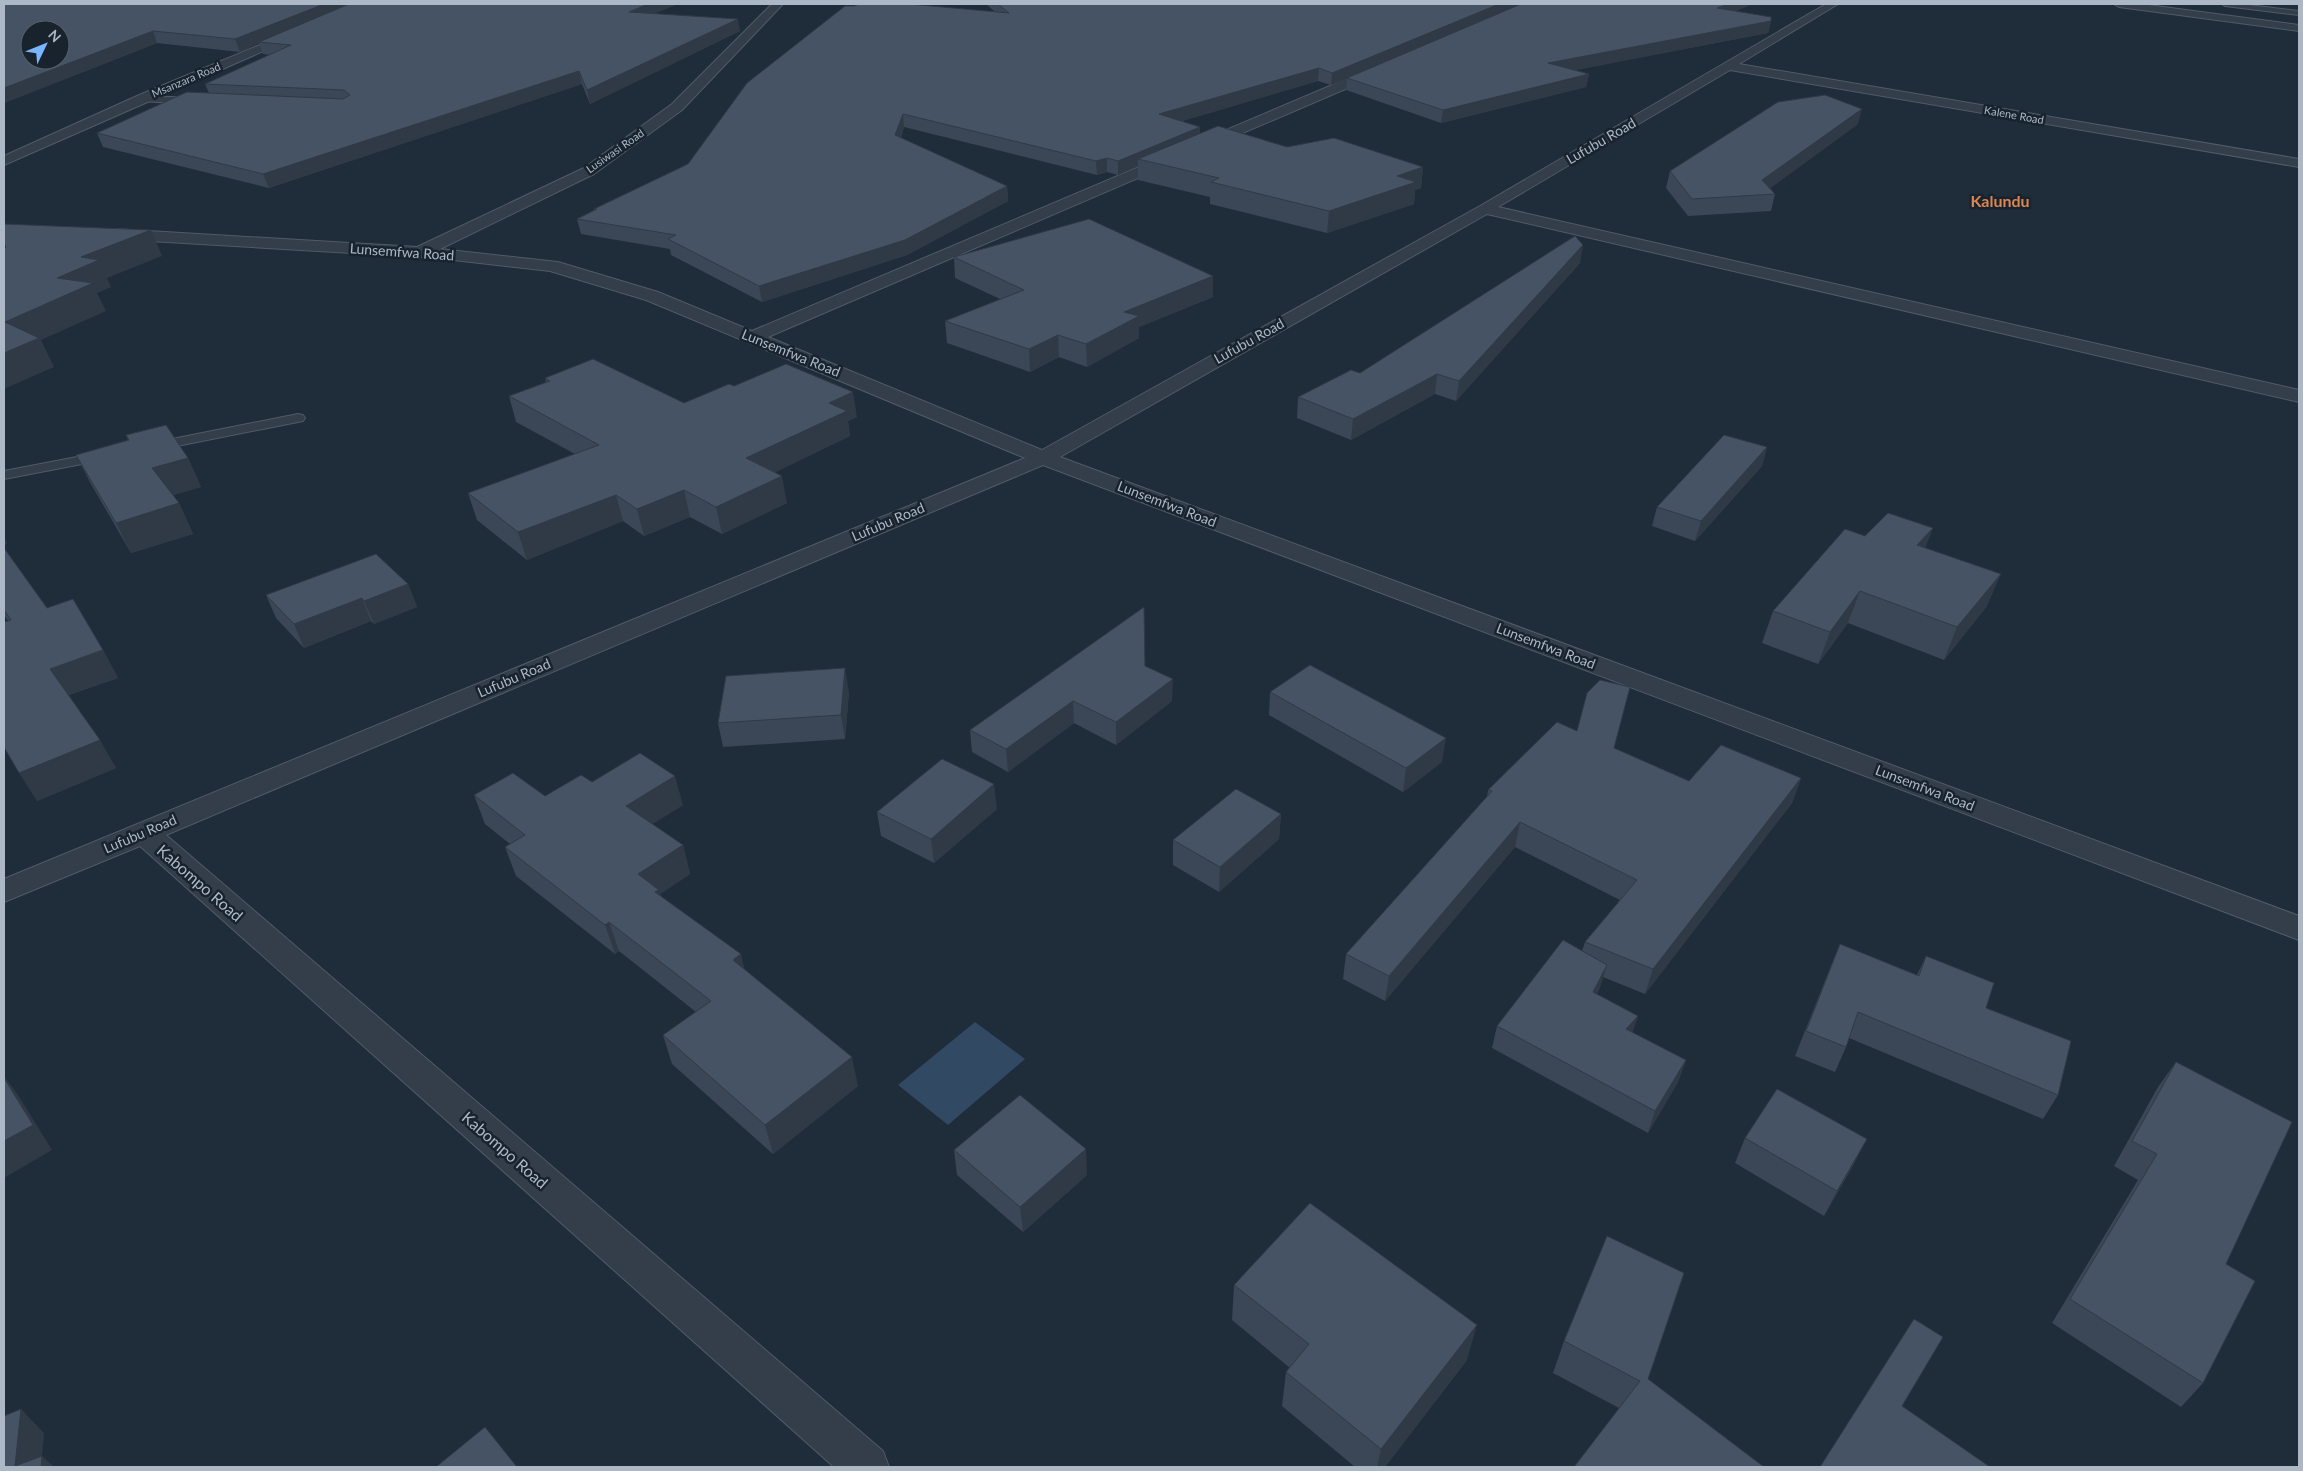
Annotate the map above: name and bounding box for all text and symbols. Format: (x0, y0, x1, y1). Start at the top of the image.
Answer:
north arrow (20, 20, 70, 70)
text: N (45, 26, 65, 46)
street label: Msanzara Road (149, 59, 222, 100)
street label: Kalene Road (1983, 103, 2045, 126)
street label: Lufubu Road (1563, 114, 1639, 167)
street label: Lusiwasi Road (583, 126, 646, 175)
district label: Kalundu (1970, 191, 2030, 210)
street label: Lunsemfwa Road (349, 239, 455, 264)
street label: Lufubu Road (1211, 314, 1287, 367)
street label: Lunsemfwa Road (739, 325, 843, 380)
street label: Lunsemfwa Road (1115, 477, 1219, 530)
street label: Lufubu Road (849, 499, 927, 545)
street label: Lunsemfwa Road (1494, 619, 1598, 672)
street label: Lufubu Road (475, 655, 553, 701)
street label: Lunsemfwa Road (1873, 761, 1977, 814)
street label: Lufubu Road (101, 811, 179, 857)
street label: Kabompo Road (154, 840, 247, 925)
street label: Kabompo Road (459, 1107, 552, 1192)

